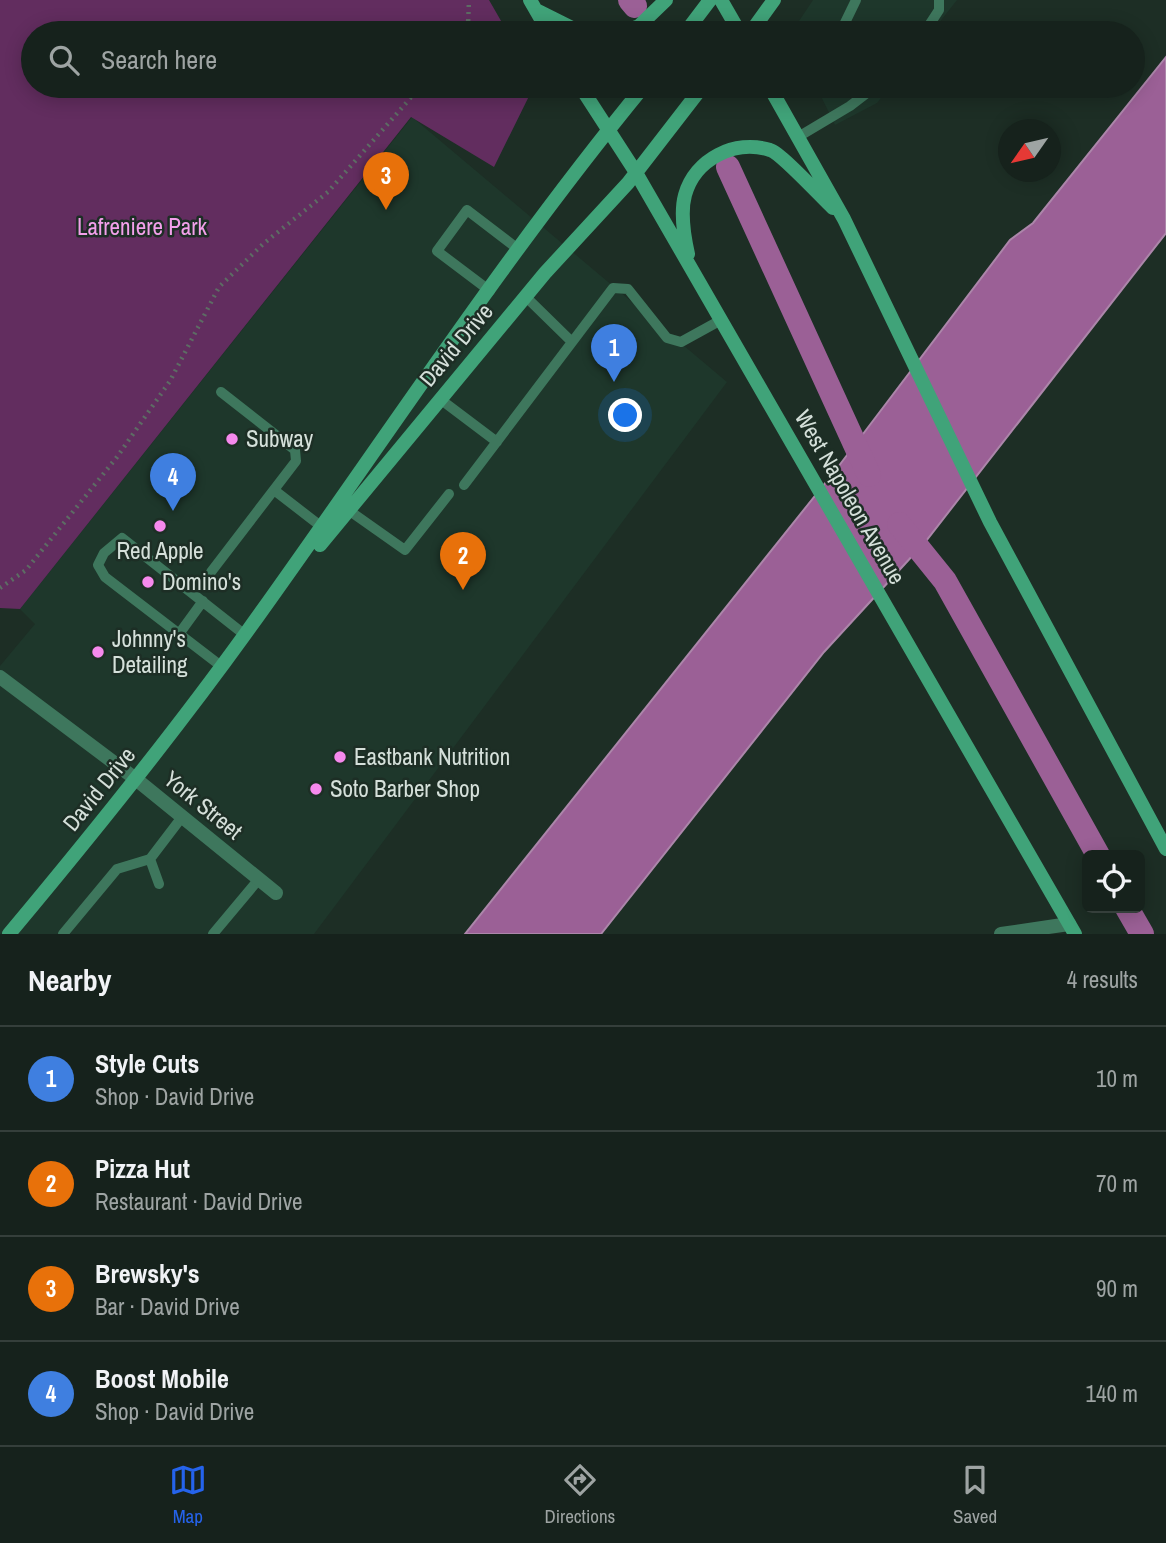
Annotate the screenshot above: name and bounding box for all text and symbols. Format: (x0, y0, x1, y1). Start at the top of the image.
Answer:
search box (21, 21, 1145, 98)
icon: search (45, 41, 83, 79)
text: Search here (101, 42, 217, 77)
north arrow (998, 119, 1061, 182)
pin: 3 (363, 152, 409, 210)
park label: Lafreniere Park (77, 211, 208, 242)
street label: David Drive (412, 297, 499, 393)
pin: 1 (591, 324, 637, 382)
your location (608, 398, 642, 432)
street label: West Napoleon Avenue (788, 404, 913, 590)
place label: Subway (246, 423, 314, 454)
marker: Subway (224, 431, 240, 447)
pin: 4 (150, 453, 196, 511)
marker: Red Apple (152, 518, 168, 534)
pin: 2 (440, 532, 486, 590)
place label: Red Apple (116, 535, 204, 566)
place label: Domino's (162, 566, 241, 597)
marker: Domino's (140, 574, 156, 590)
place label: Johnny's Detailing (112, 623, 188, 680)
marker: Johnny's Detailing (90, 644, 106, 660)
street label: David Drive (55, 740, 142, 837)
place label: Eastbank Nutrition (354, 741, 510, 772)
marker: Eastbank Nutrition (332, 749, 348, 765)
street label: York Street (157, 763, 249, 846)
place label: Soto Barber Shop (330, 773, 480, 804)
marker: Soto Barber Shop (308, 781, 324, 797)
map controls (1082, 850, 1145, 913)
button: locate (1082, 850, 1145, 913)
text: Nearby (28, 960, 111, 1000)
text: 4 results (1067, 964, 1138, 995)
text: Style Cuts (95, 1046, 199, 1081)
text: 1 (46, 1063, 56, 1094)
text: 10 m (1096, 1063, 1138, 1094)
text: Shop · David Drive (95, 1081, 254, 1112)
text: Pizza Hut (95, 1151, 190, 1186)
text: 2 (46, 1168, 56, 1199)
text: 70 m (1096, 1168, 1138, 1199)
text: Restaurant · David Drive (95, 1186, 303, 1217)
text: Brewsky's (95, 1256, 200, 1291)
text: 3 (46, 1273, 56, 1304)
text: 90 m (1096, 1273, 1138, 1304)
text: Bar · David Drive (95, 1291, 240, 1322)
text: Boost Mobile (95, 1361, 229, 1396)
text: 4 (46, 1378, 56, 1409)
text: 140 m (1086, 1378, 1138, 1409)
text: Shop · David Drive (95, 1396, 254, 1427)
tab: Map (169, 1461, 207, 1529)
tab: Directions (544, 1461, 615, 1529)
tab: Saved (953, 1461, 997, 1529)

